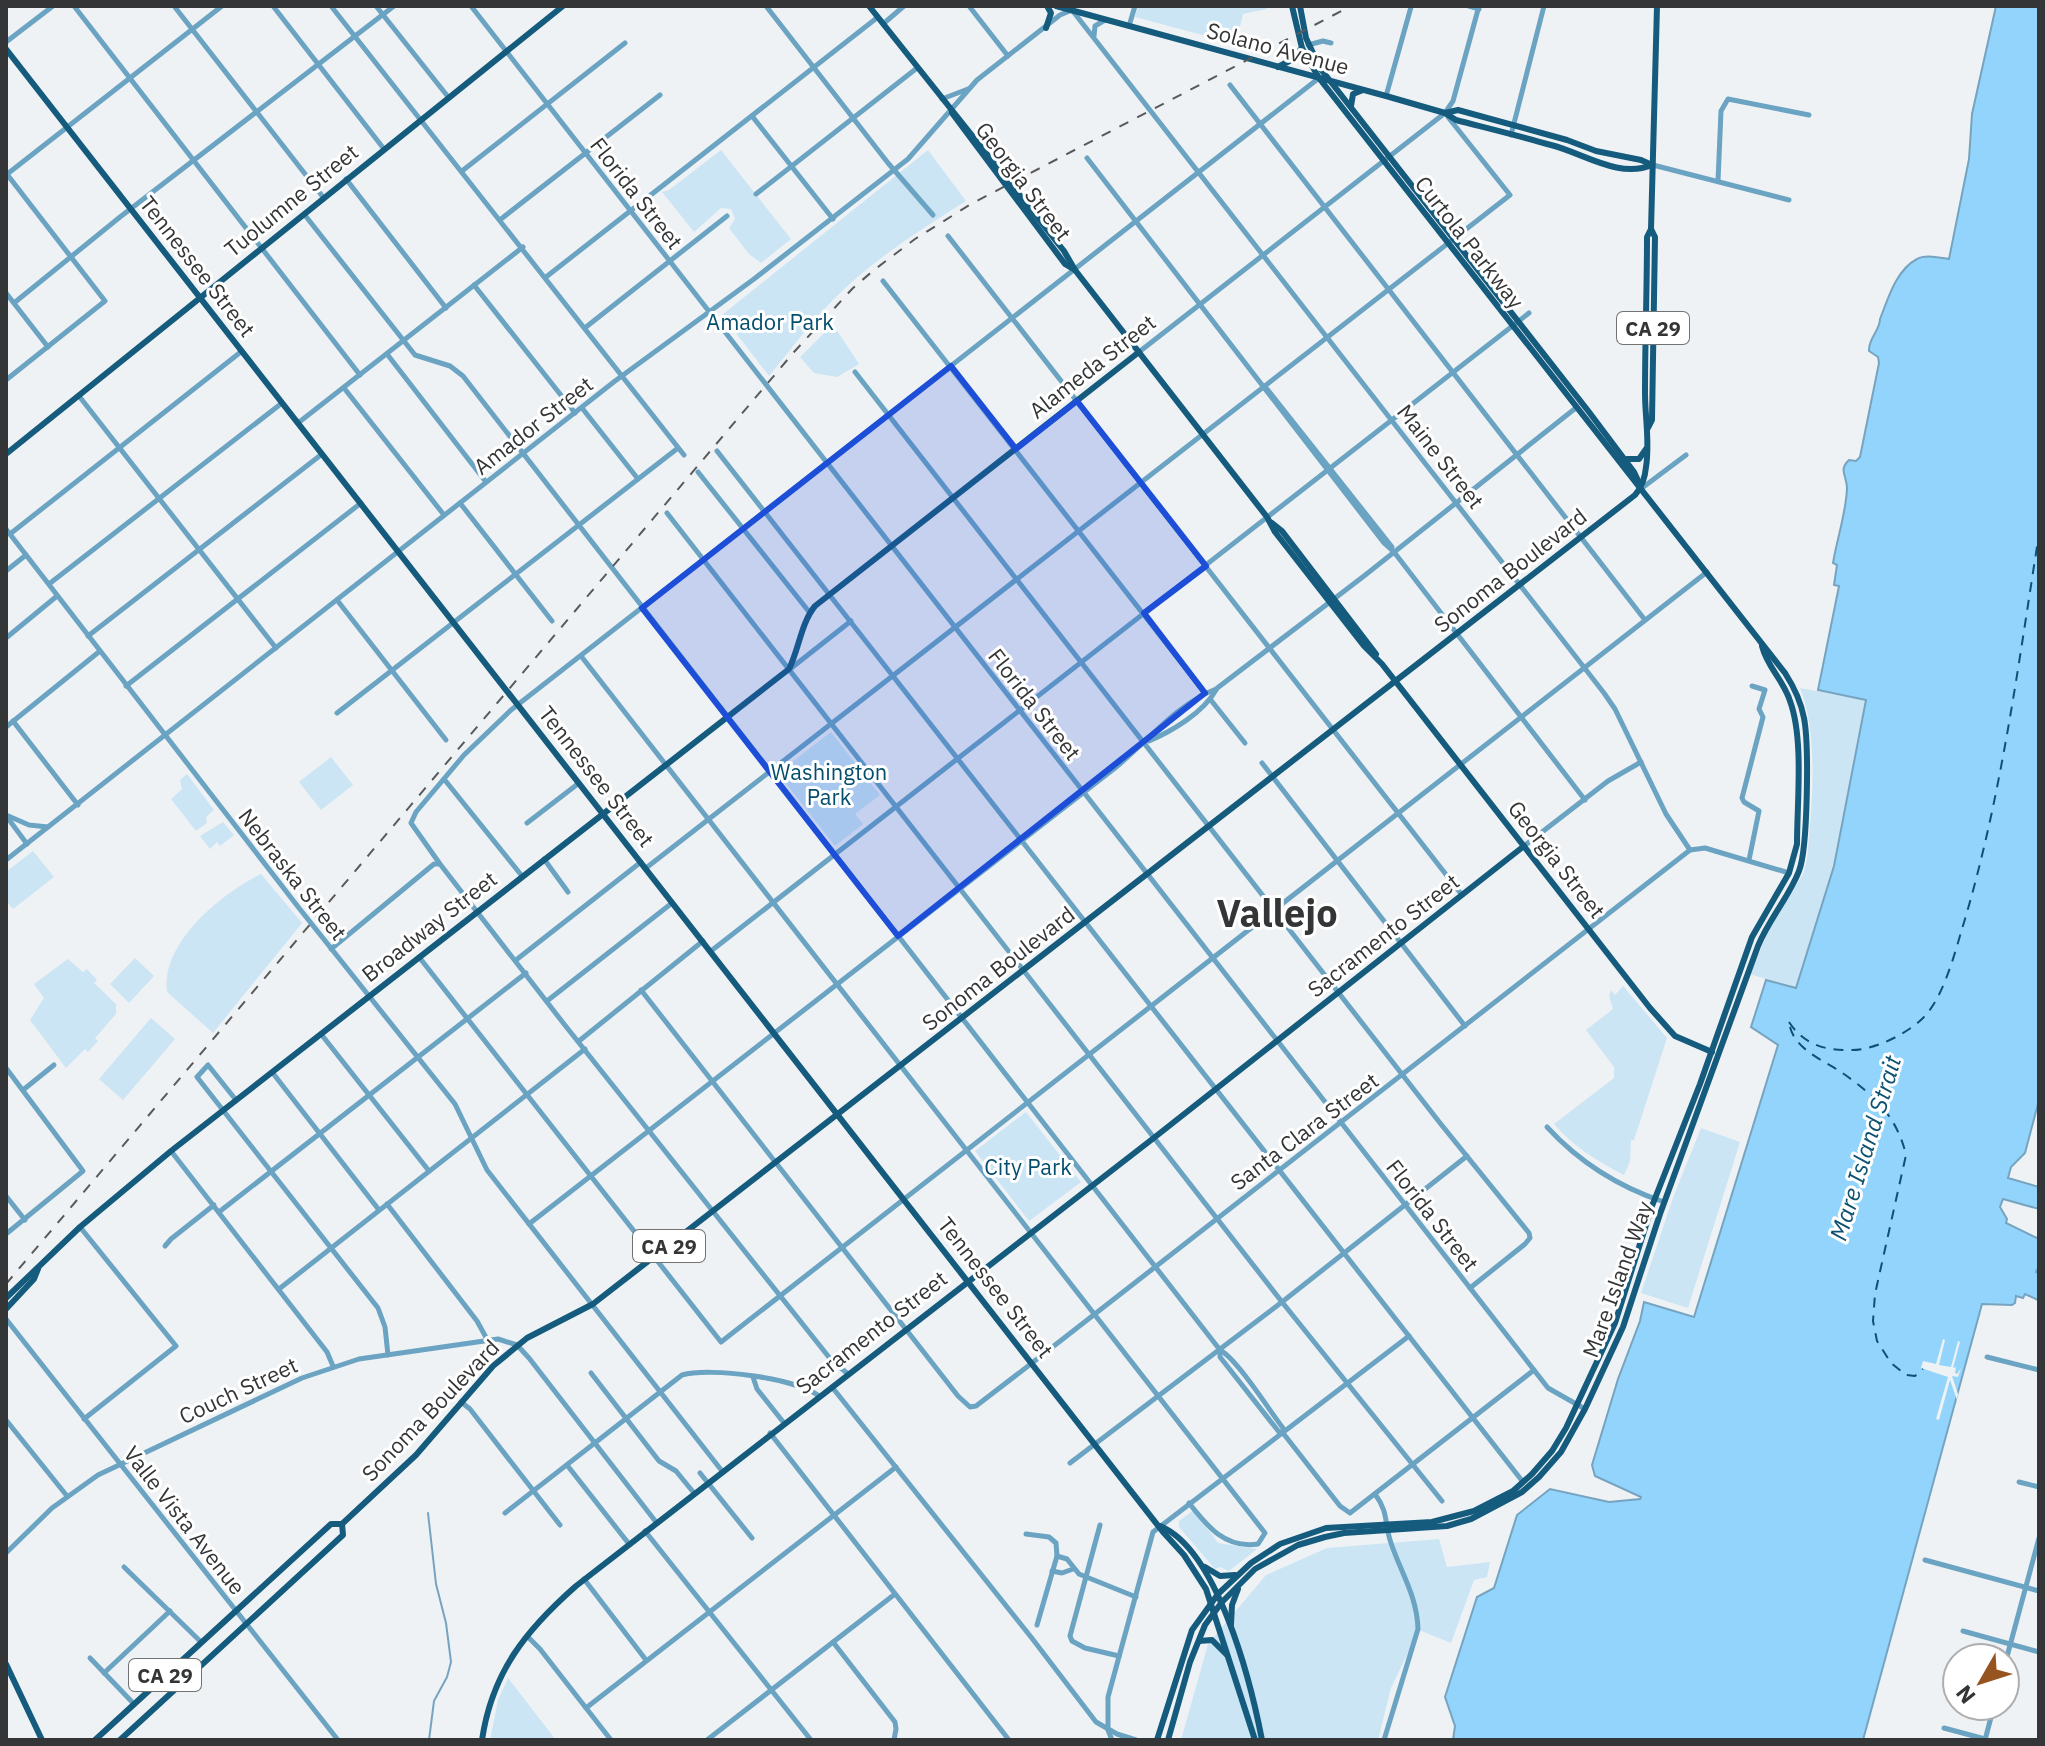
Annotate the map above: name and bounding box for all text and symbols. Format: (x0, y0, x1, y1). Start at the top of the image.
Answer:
street label: Solano Avenue (1204, 15, 1352, 81)
street label: Georgia Street (970, 116, 1078, 246)
street label: Florida Street (584, 131, 690, 255)
street label: Tuolumne Street (218, 137, 364, 263)
street label: Curtola Parkway (1409, 170, 1531, 314)
street label: Tennessee Street (134, 190, 262, 342)
park label: Amador Park (706, 307, 834, 336)
street label: Alameda Street (1023, 307, 1161, 425)
road number: CA 29 (1617, 312, 1689, 344)
street label: Amador Street (467, 369, 599, 481)
street label: Maine Street (1391, 398, 1491, 514)
street label: Sonoma Boulevard (1428, 501, 1592, 639)
street label: Florida Street (982, 642, 1088, 766)
street label: Tennessee Street (533, 700, 661, 852)
park label: Washington Park (771, 757, 887, 811)
street label: Georgia Street (1502, 794, 1612, 924)
street label: Nebraska Street (232, 802, 354, 946)
street label: Broadway Street (355, 864, 503, 988)
street label: Sacramento Street (1301, 867, 1465, 1003)
district label: Vallejo (1216, 888, 1338, 937)
street label: Sonoma Boulevard (916, 899, 1080, 1037)
water label: Mare Island Strait (1822, 1050, 1909, 1244)
street label: Santa Clara Street (1224, 1066, 1384, 1196)
park label: City Park (984, 1152, 1072, 1181)
street label: Florida Street (1380, 1153, 1486, 1277)
street label: Mare Island Way (1575, 1197, 1659, 1361)
street label: Tennessee Street (932, 1211, 1060, 1363)
road number: CA 29 (633, 1230, 705, 1262)
street label: Sacramento Street (789, 1264, 953, 1400)
street label: Sonoma Boulevard (355, 1333, 505, 1487)
street label: Couch Street (174, 1350, 302, 1430)
street label: Valle Vista Avenue (118, 1440, 252, 1600)
north arrow (1941, 1642, 2021, 1722)
road number: CA 29 (129, 1659, 201, 1691)
text: N (1949, 1680, 1981, 1710)

